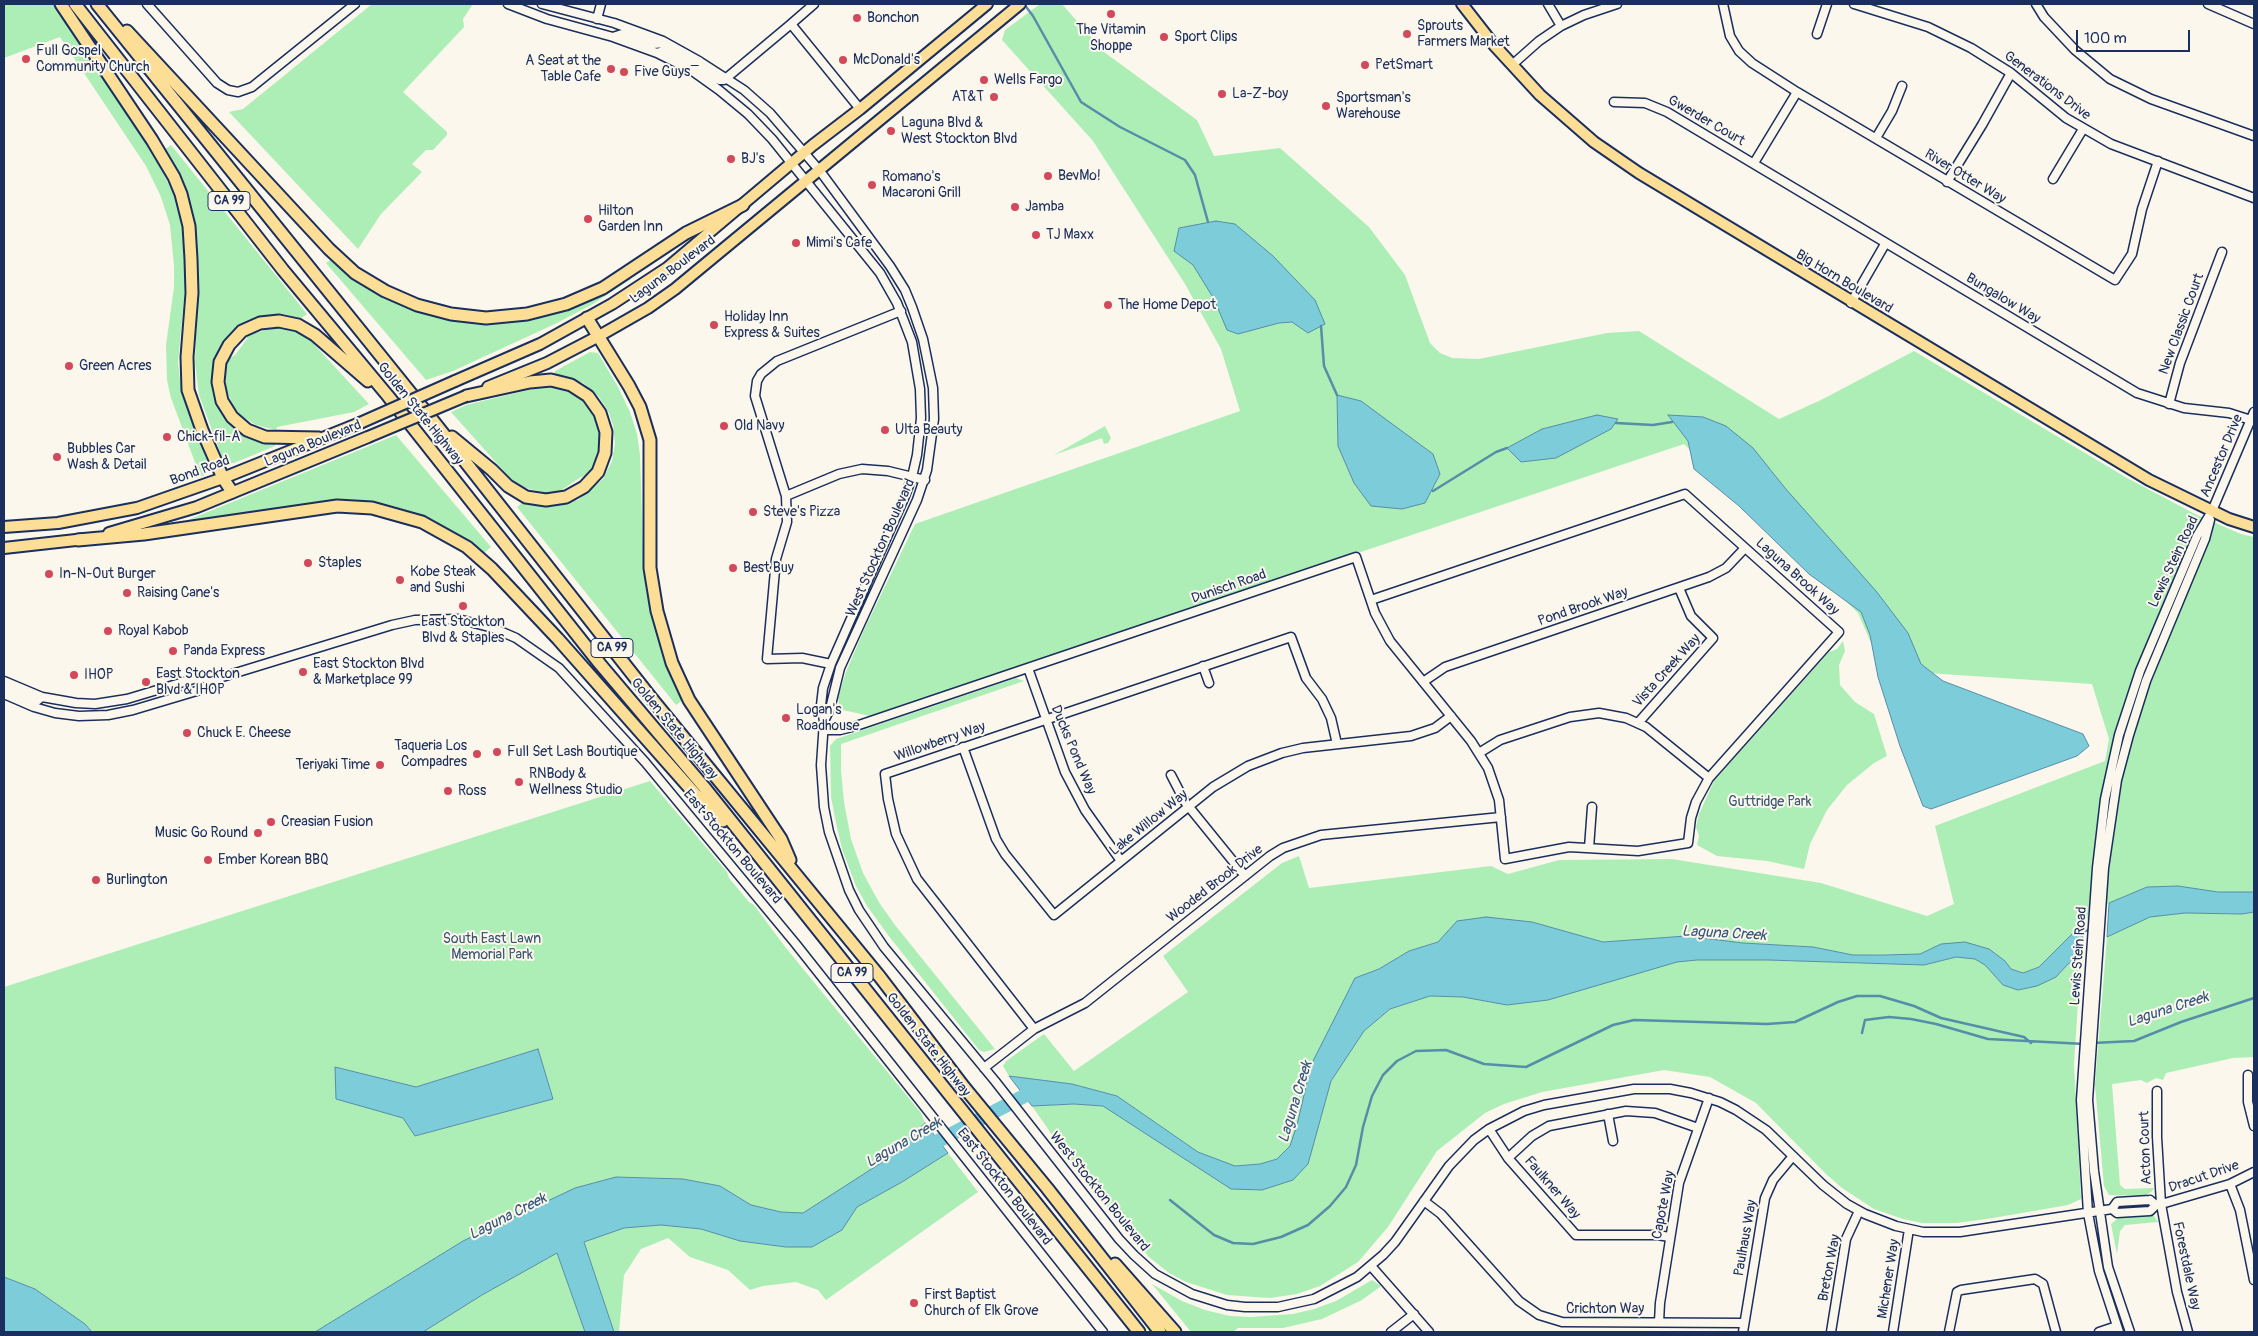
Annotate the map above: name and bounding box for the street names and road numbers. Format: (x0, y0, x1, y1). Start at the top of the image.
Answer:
street label: Generations Drive (2000, 48, 2094, 124)
street label: Gwerder Court (1665, 92, 1747, 150)
street label: River Otter Way (1921, 146, 2009, 208)
road number: CA 99 (208, 192, 250, 210)
street label: Laguna Boulevard (627, 232, 719, 308)
street label: Big Horn Boulevard (1793, 246, 1895, 318)
street label: Bungalow Way (1963, 270, 2043, 328)
street label: New Classic Court (2156, 271, 2208, 377)
street label: Golden State Highway (373, 359, 467, 469)
street label: Ancestor Drive (2197, 412, 2247, 500)
street label: Laguna Boulevard (262, 417, 364, 471)
street label: Bond Road (168, 452, 232, 490)
street label: West Stockton Boulevard (843, 476, 919, 620)
street label: Lewis Stein Road (2145, 514, 2203, 610)
street label: Laguna Brook Way (1752, 535, 1842, 619)
street label: Dunisch Road (1189, 566, 1269, 608)
street label: Pond Brook Way (1536, 584, 1630, 630)
street label: Vista Creek Way (1630, 631, 1704, 711)
road number: CA 99 (591, 638, 633, 658)
street label: Golden State Highway (627, 675, 721, 783)
street label: Ducks Pond Way (1047, 703, 1099, 797)
street label: Willowberry Way (892, 719, 988, 765)
street label: East Stockton Boulevard (679, 786, 785, 908)
street label: Lake Willow Way (1107, 786, 1191, 860)
street label: Wooded Brook Drive (1164, 841, 1266, 927)
street label: Lewis Stein Road (2067, 906, 2091, 1006)
road number: CA 99 (831, 964, 873, 982)
street label: Golden State Highway (882, 990, 974, 1100)
street label: Acton Court (2136, 1111, 2156, 1185)
street label: East Stockton Boulevard (953, 1125, 1055, 1249)
street label: West Stockton Boulevard (1046, 1129, 1152, 1255)
street label: Faulkner Way (1520, 1153, 1584, 1223)
street label: Dracut Drive (2167, 1157, 2241, 1197)
street label: Capote Way (1649, 1169, 1679, 1241)
street label: Paulhaus Way (1731, 1198, 1761, 1278)
street label: Forestdale Way (2168, 1220, 2204, 1312)
street label: Breton Way (1815, 1233, 1845, 1303)
street label: Michener Way (1874, 1238, 1904, 1320)
street label: Crichton Way (1566, 1301, 1644, 1317)

